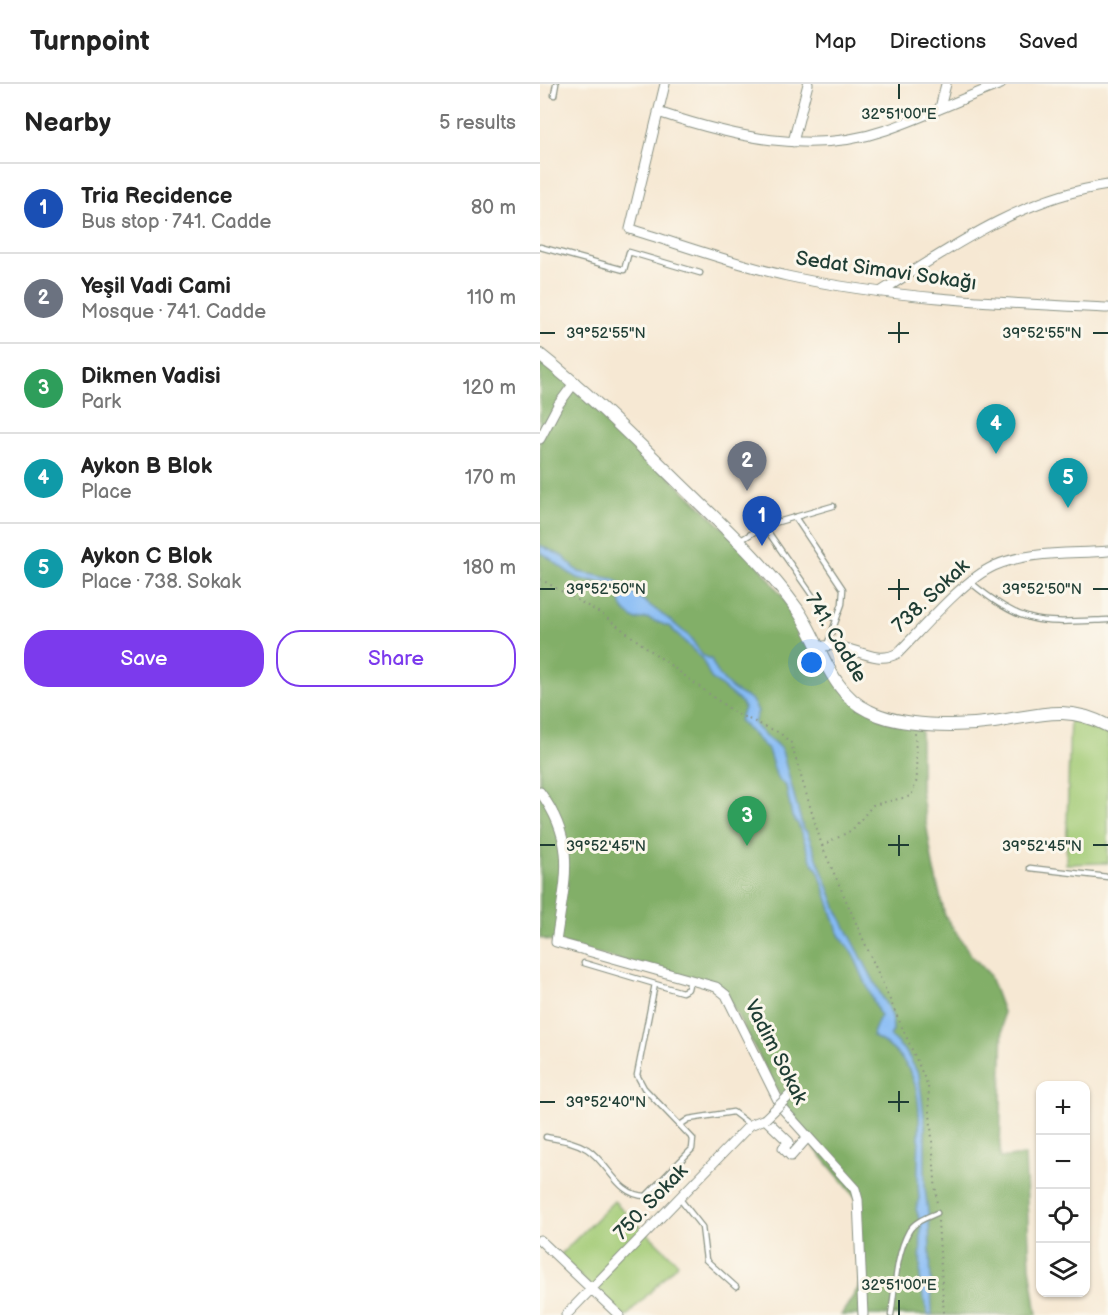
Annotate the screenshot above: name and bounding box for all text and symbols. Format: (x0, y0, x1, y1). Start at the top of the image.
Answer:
text: Turnpoint (30, 25, 150, 58)
text: Map (814, 29, 857, 54)
text: Directions (890, 29, 986, 54)
text: Saved (1019, 29, 1078, 54)
text: 32°51'00"E (861, 105, 937, 124)
text: Nearby (24, 108, 111, 139)
text: 5 results (439, 111, 516, 135)
text: Tria Recidence (81, 183, 232, 210)
text: 1 (39, 196, 48, 220)
text: 80 m (471, 196, 516, 220)
text: Bus stop · 741. Cadde (81, 210, 271, 234)
street label: Sedat Simavi Sokağı (794, 246, 978, 296)
text: Yeşil Vadi Cami (81, 273, 231, 300)
text: 2 (38, 286, 49, 310)
text: 110 m (467, 286, 516, 310)
text: Mosque · 741. Cadde (81, 300, 266, 324)
text: 39°52'55"N (566, 324, 646, 343)
text: 39°52'55"N (1002, 324, 1082, 343)
text: Dikmen Vadisi (81, 363, 221, 390)
text: 3 (38, 376, 49, 400)
text: 120 m (463, 376, 516, 400)
text: Park (81, 390, 121, 414)
pin: 4 (976, 404, 1016, 454)
pin: 2 (728, 442, 766, 491)
text: Aykon B Blok (81, 453, 212, 480)
pin: 5 (1048, 458, 1088, 508)
text: 4 (38, 466, 49, 490)
text: 170 m (465, 466, 516, 490)
text: Place (81, 480, 132, 504)
pin: 1 (742, 496, 782, 546)
text: Aykon C Blok (81, 543, 212, 570)
street label: 738. Sokak (887, 554, 975, 638)
text: 5 (38, 556, 49, 580)
text: 180 m (463, 556, 516, 580)
text: Place · 738. Sokak (81, 570, 241, 594)
text: 39°52'50"N (566, 580, 646, 599)
text: 39°52'50"N (1002, 580, 1082, 599)
street label: 741. Cadde (800, 589, 872, 687)
button: Save (24, 630, 264, 687)
button: Share (276, 630, 516, 687)
your location (797, 648, 826, 677)
pin: 3 (728, 796, 766, 846)
text: 39°52'45"N (566, 837, 646, 856)
text: 39°52'45"N (1002, 837, 1082, 856)
street label: Vadim Sokak (739, 996, 813, 1108)
map controls (1036, 1081, 1090, 1297)
button: + (1036, 1081, 1090, 1135)
text: 39°52'40"N (566, 1093, 646, 1112)
button: − (1036, 1135, 1090, 1189)
street label: 750. Sokak (609, 1159, 693, 1245)
button: locate (1036, 1189, 1090, 1243)
button: layers (1036, 1243, 1090, 1297)
text: 32°51'00"E (861, 1276, 937, 1295)

